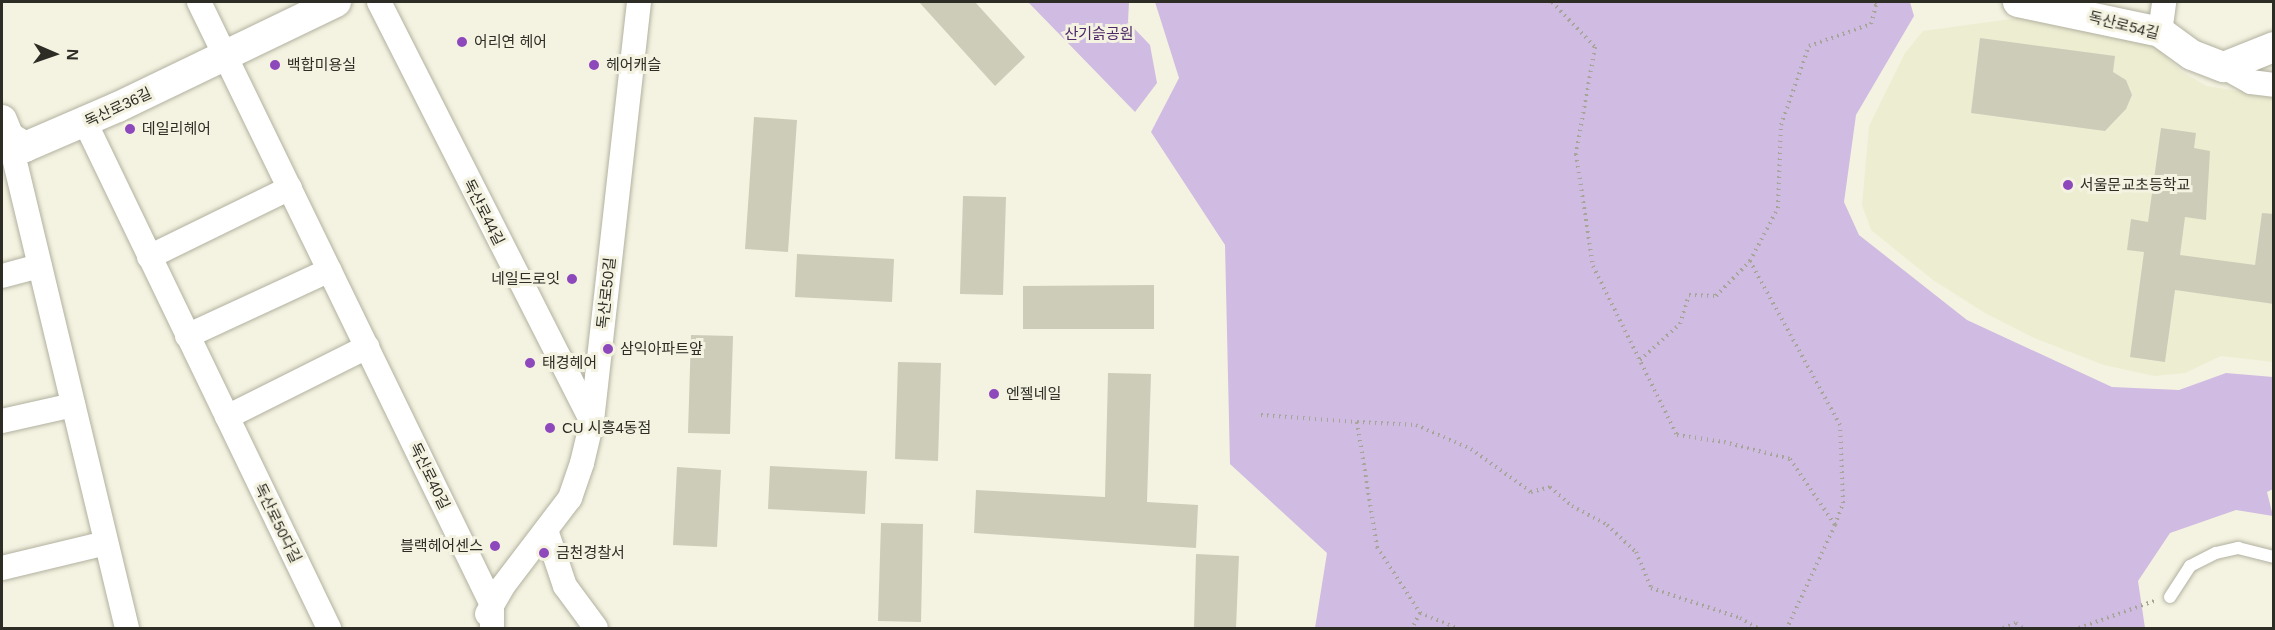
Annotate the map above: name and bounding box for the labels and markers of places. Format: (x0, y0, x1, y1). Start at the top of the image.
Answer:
place label: 어리연 헤어 (474, 33, 547, 51)
marker: 어리연 헤어 (455, 35, 469, 49)
place label: 백합미용실 (287, 56, 356, 74)
place label: 헤어캐슬 (606, 56, 661, 74)
marker: 백합미용실 (268, 58, 282, 72)
marker: 헤어캐슬 (587, 58, 601, 72)
place label: 데일리헤어 (142, 120, 211, 138)
marker: 데일리헤어 (123, 122, 137, 136)
place label: 서울문교초등학교 (2080, 176, 2190, 194)
marker: 서울문교초등학교 (2061, 178, 2075, 192)
place label: 네일드로잇 (491, 270, 560, 288)
marker: 네일드로잇 (565, 272, 579, 286)
place label: 삼익아파트앞 (620, 340, 703, 358)
marker: 삼익아파트앞 (601, 342, 615, 356)
place label: 태경헤어 (542, 354, 597, 372)
marker: 태경헤어 (523, 356, 537, 370)
place label: 엔젤네일 (1006, 385, 1061, 403)
marker: 엔젤네일 (987, 387, 1001, 401)
place label: CU 시흥4동점 (562, 419, 651, 437)
marker: CU 시흥4동점 (543, 421, 557, 435)
place label: 블랙헤어센스 (400, 537, 483, 555)
marker: 블랙헤어센스 (488, 539, 502, 553)
place label: 금천경찰서 (556, 544, 625, 562)
marker: 금천경찰서 (537, 546, 551, 560)

